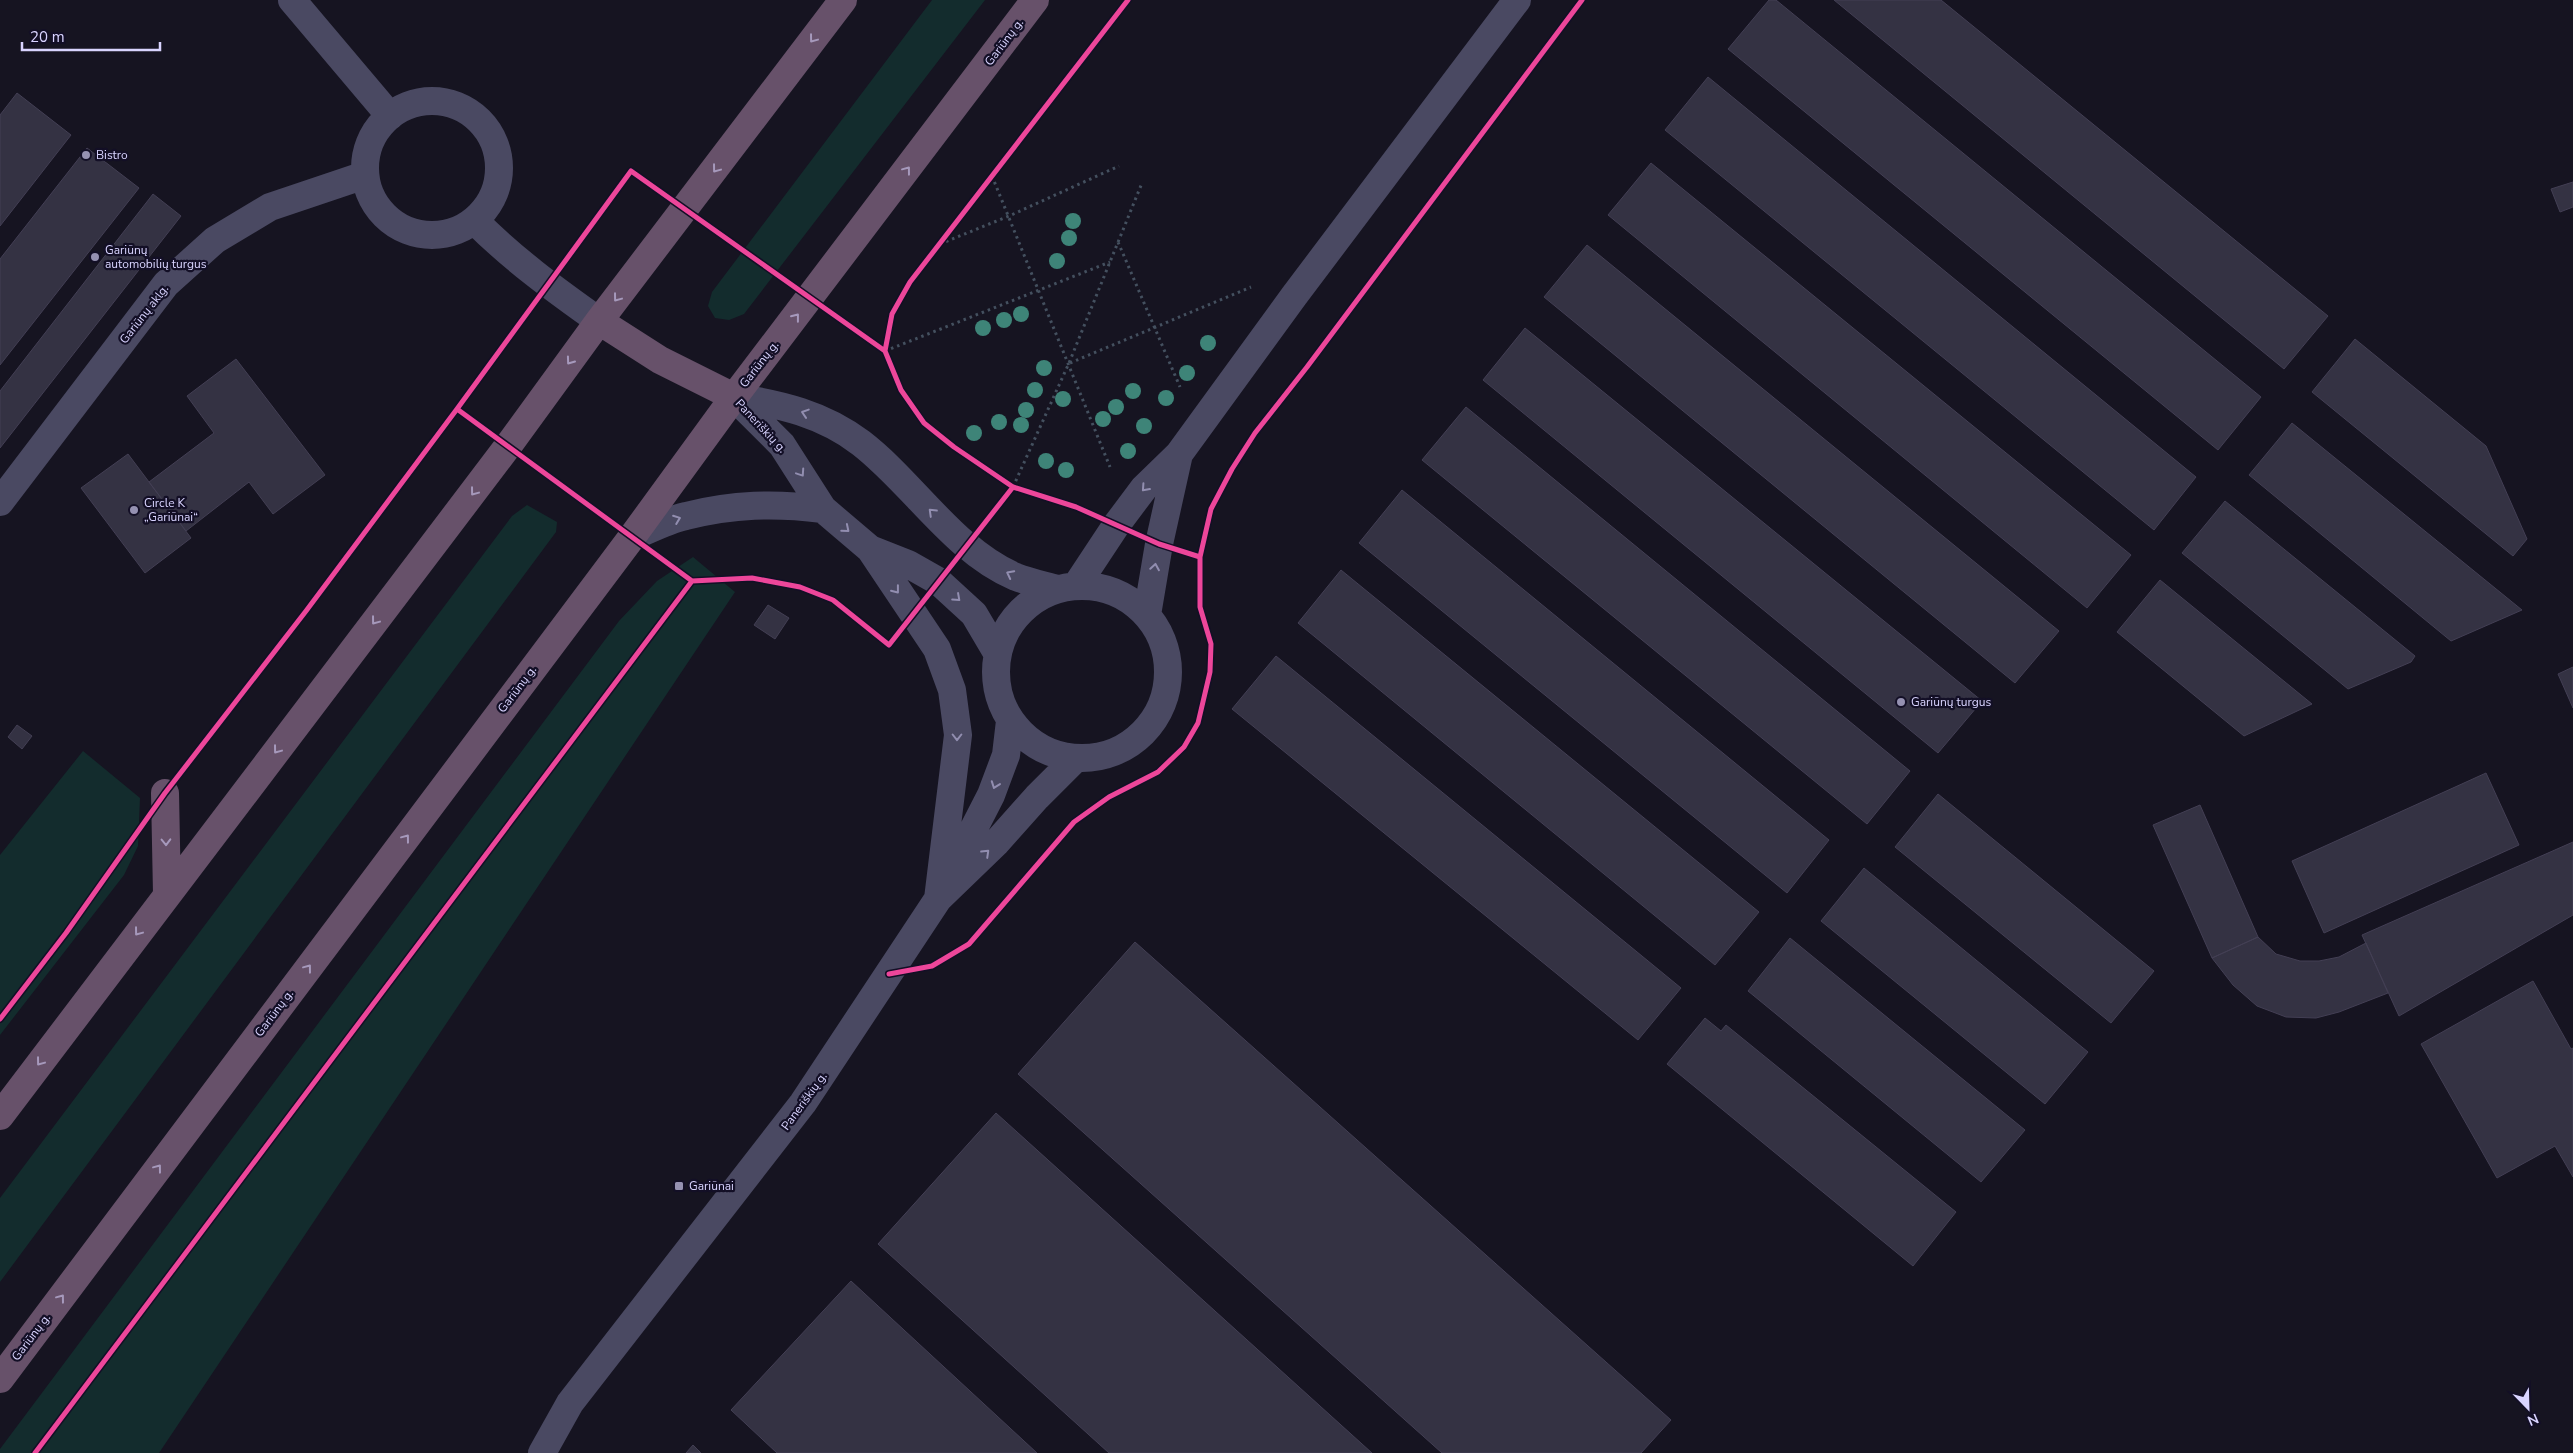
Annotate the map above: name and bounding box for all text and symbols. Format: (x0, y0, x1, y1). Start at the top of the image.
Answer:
street label: Gariūnų g. (981, 15, 1027, 69)
scale bar (22, 20, 160, 52)
text: 20 m (30, 27, 65, 47)
one-way arrow (811, 33, 819, 42)
place label: Bistro (96, 147, 128, 163)
marker: Bistro (80, 149, 92, 161)
one-way arrow (713, 163, 721, 172)
one-way arrow (902, 167, 910, 176)
place label: Gariūnų automobilių turgus (105, 242, 207, 272)
marker: Gariūnų automobilių turgus (89, 251, 101, 263)
street label: Gariūnų aklg. (116, 281, 172, 347)
one-way arrow (614, 292, 623, 302)
one-way arrow (790, 314, 798, 323)
street label: Gariūnų g. (736, 337, 782, 391)
one-way arrow (568, 355, 576, 364)
street label: Paneriškių g. (732, 396, 790, 456)
one-way arrow (802, 408, 810, 418)
one-way arrow (795, 467, 804, 476)
one-way arrow (1141, 483, 1150, 492)
one-way arrow (471, 486, 480, 496)
place label: Circle K „Gariūnai“ (144, 495, 198, 525)
marker: Circle K „Gariūnai“ (128, 504, 140, 516)
one-way arrow (929, 509, 938, 518)
one-way arrow (672, 515, 681, 525)
one-way arrow (841, 524, 850, 533)
one-way arrow (1149, 562, 1160, 570)
one-way arrow (1006, 570, 1015, 580)
one-way arrow (891, 584, 899, 593)
one-way arrow (952, 593, 961, 602)
one-way arrow (373, 615, 381, 624)
street label: Gariūnų g. (494, 662, 540, 716)
place label: Gariūnų turgus (1911, 694, 1991, 710)
marker: Gariūnų turgus (1895, 696, 1907, 708)
one-way arrow (952, 734, 962, 741)
one-way arrow (274, 744, 282, 753)
one-way arrow (991, 780, 1001, 789)
one-way arrow (400, 835, 408, 844)
one-way arrow (161, 838, 171, 846)
one-way arrow (981, 850, 990, 859)
one-way arrow (135, 926, 144, 936)
one-way arrow (302, 964, 311, 974)
street label: Gariūnų g. (251, 986, 297, 1040)
one-way arrow (38, 1056, 46, 1065)
street label: Paneriškių g. (778, 1069, 830, 1133)
one-way arrow (152, 1164, 161, 1174)
place label: Gariūnai (689, 1178, 734, 1194)
marker: Gariūnai (673, 1180, 685, 1192)
one-way arrow (55, 1295, 63, 1304)
street label: Gariūnų g. (8, 1310, 54, 1364)
north arrow (2503, 1383, 2553, 1433)
text: N (2524, 1409, 2541, 1430)

